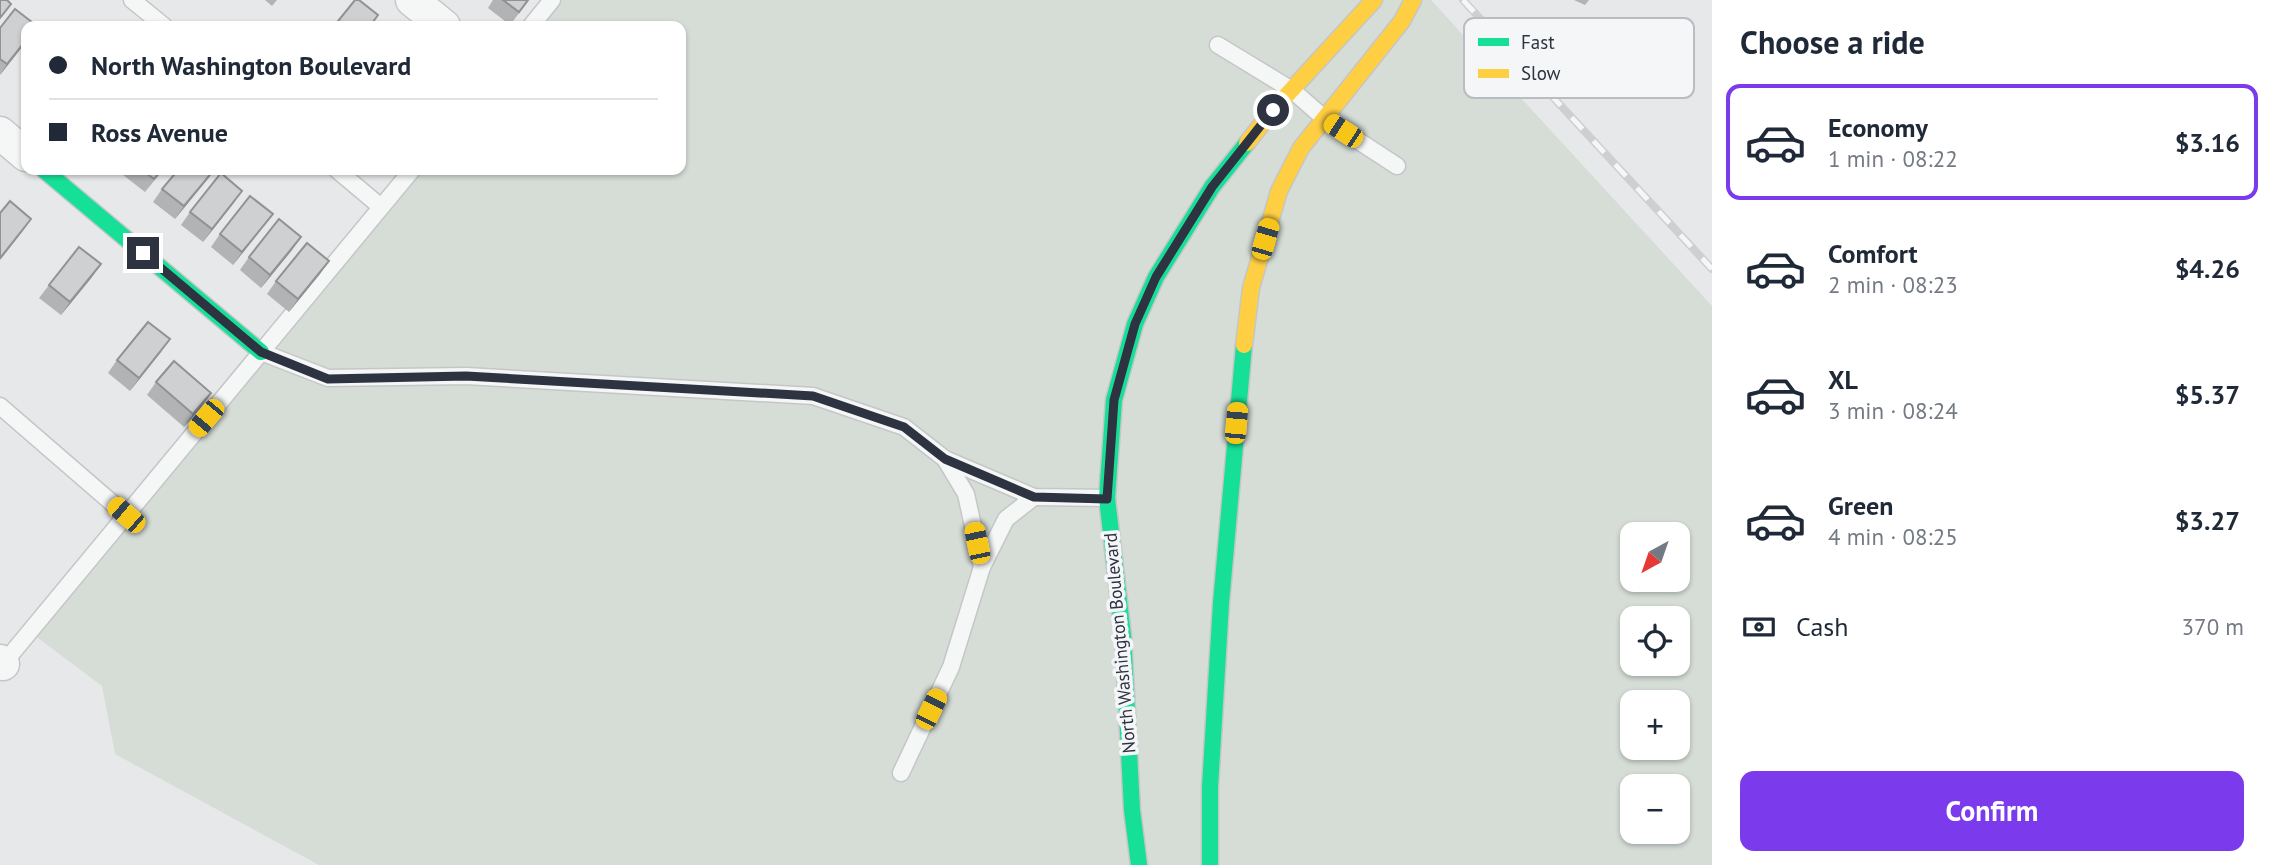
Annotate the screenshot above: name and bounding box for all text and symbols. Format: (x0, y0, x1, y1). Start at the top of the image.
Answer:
legend (1464, 18, 1694, 98)
text: Choose a ride (1740, 21, 1925, 63)
text: Fast (1521, 30, 1555, 54)
text: North Washington Boulevard (91, 49, 411, 82)
text: Slow (1521, 61, 1561, 85)
route start (1257, 94, 1289, 126)
car (1320, 111, 1367, 151)
icon: car (1744, 111, 1807, 174)
text: Economy (1828, 111, 1928, 144)
text: Ross Avenue (91, 116, 228, 149)
text: $3.16 (2175, 126, 2240, 159)
text: 1 min · 08:22 (1828, 144, 1958, 173)
car (1250, 216, 1281, 262)
route end (127, 237, 159, 269)
icon: car (1744, 237, 1807, 300)
text: Comfort (1828, 237, 1918, 270)
text: $4.26 (2175, 252, 2240, 285)
text: 2 min · 08:23 (1828, 270, 1958, 299)
icon: car (1744, 363, 1807, 426)
text: XL (1828, 363, 1858, 396)
text: $5.37 (2175, 378, 2240, 411)
car (185, 395, 228, 441)
text: 3 min · 08:24 (1828, 396, 1958, 425)
car (1224, 401, 1249, 445)
icon: car (1744, 489, 1807, 552)
text: Green (1828, 489, 1893, 522)
car (104, 493, 149, 537)
text: $3.27 (2175, 504, 2240, 537)
car (963, 520, 992, 566)
north arrow (1620, 522, 1690, 592)
map controls (1620, 522, 1690, 844)
text: 4 min · 08:25 (1828, 522, 1958, 551)
street label: North Washington Boulevard (1098, 532, 1141, 754)
button: locate (1620, 606, 1690, 676)
icon: cash (1740, 608, 1778, 646)
text: Cash (1796, 610, 1848, 643)
text: 370 m (2182, 612, 2244, 641)
car (913, 686, 950, 732)
button: + (1620, 690, 1690, 760)
button: Confirm (1740, 771, 2244, 851)
button: − (1620, 774, 1690, 844)

